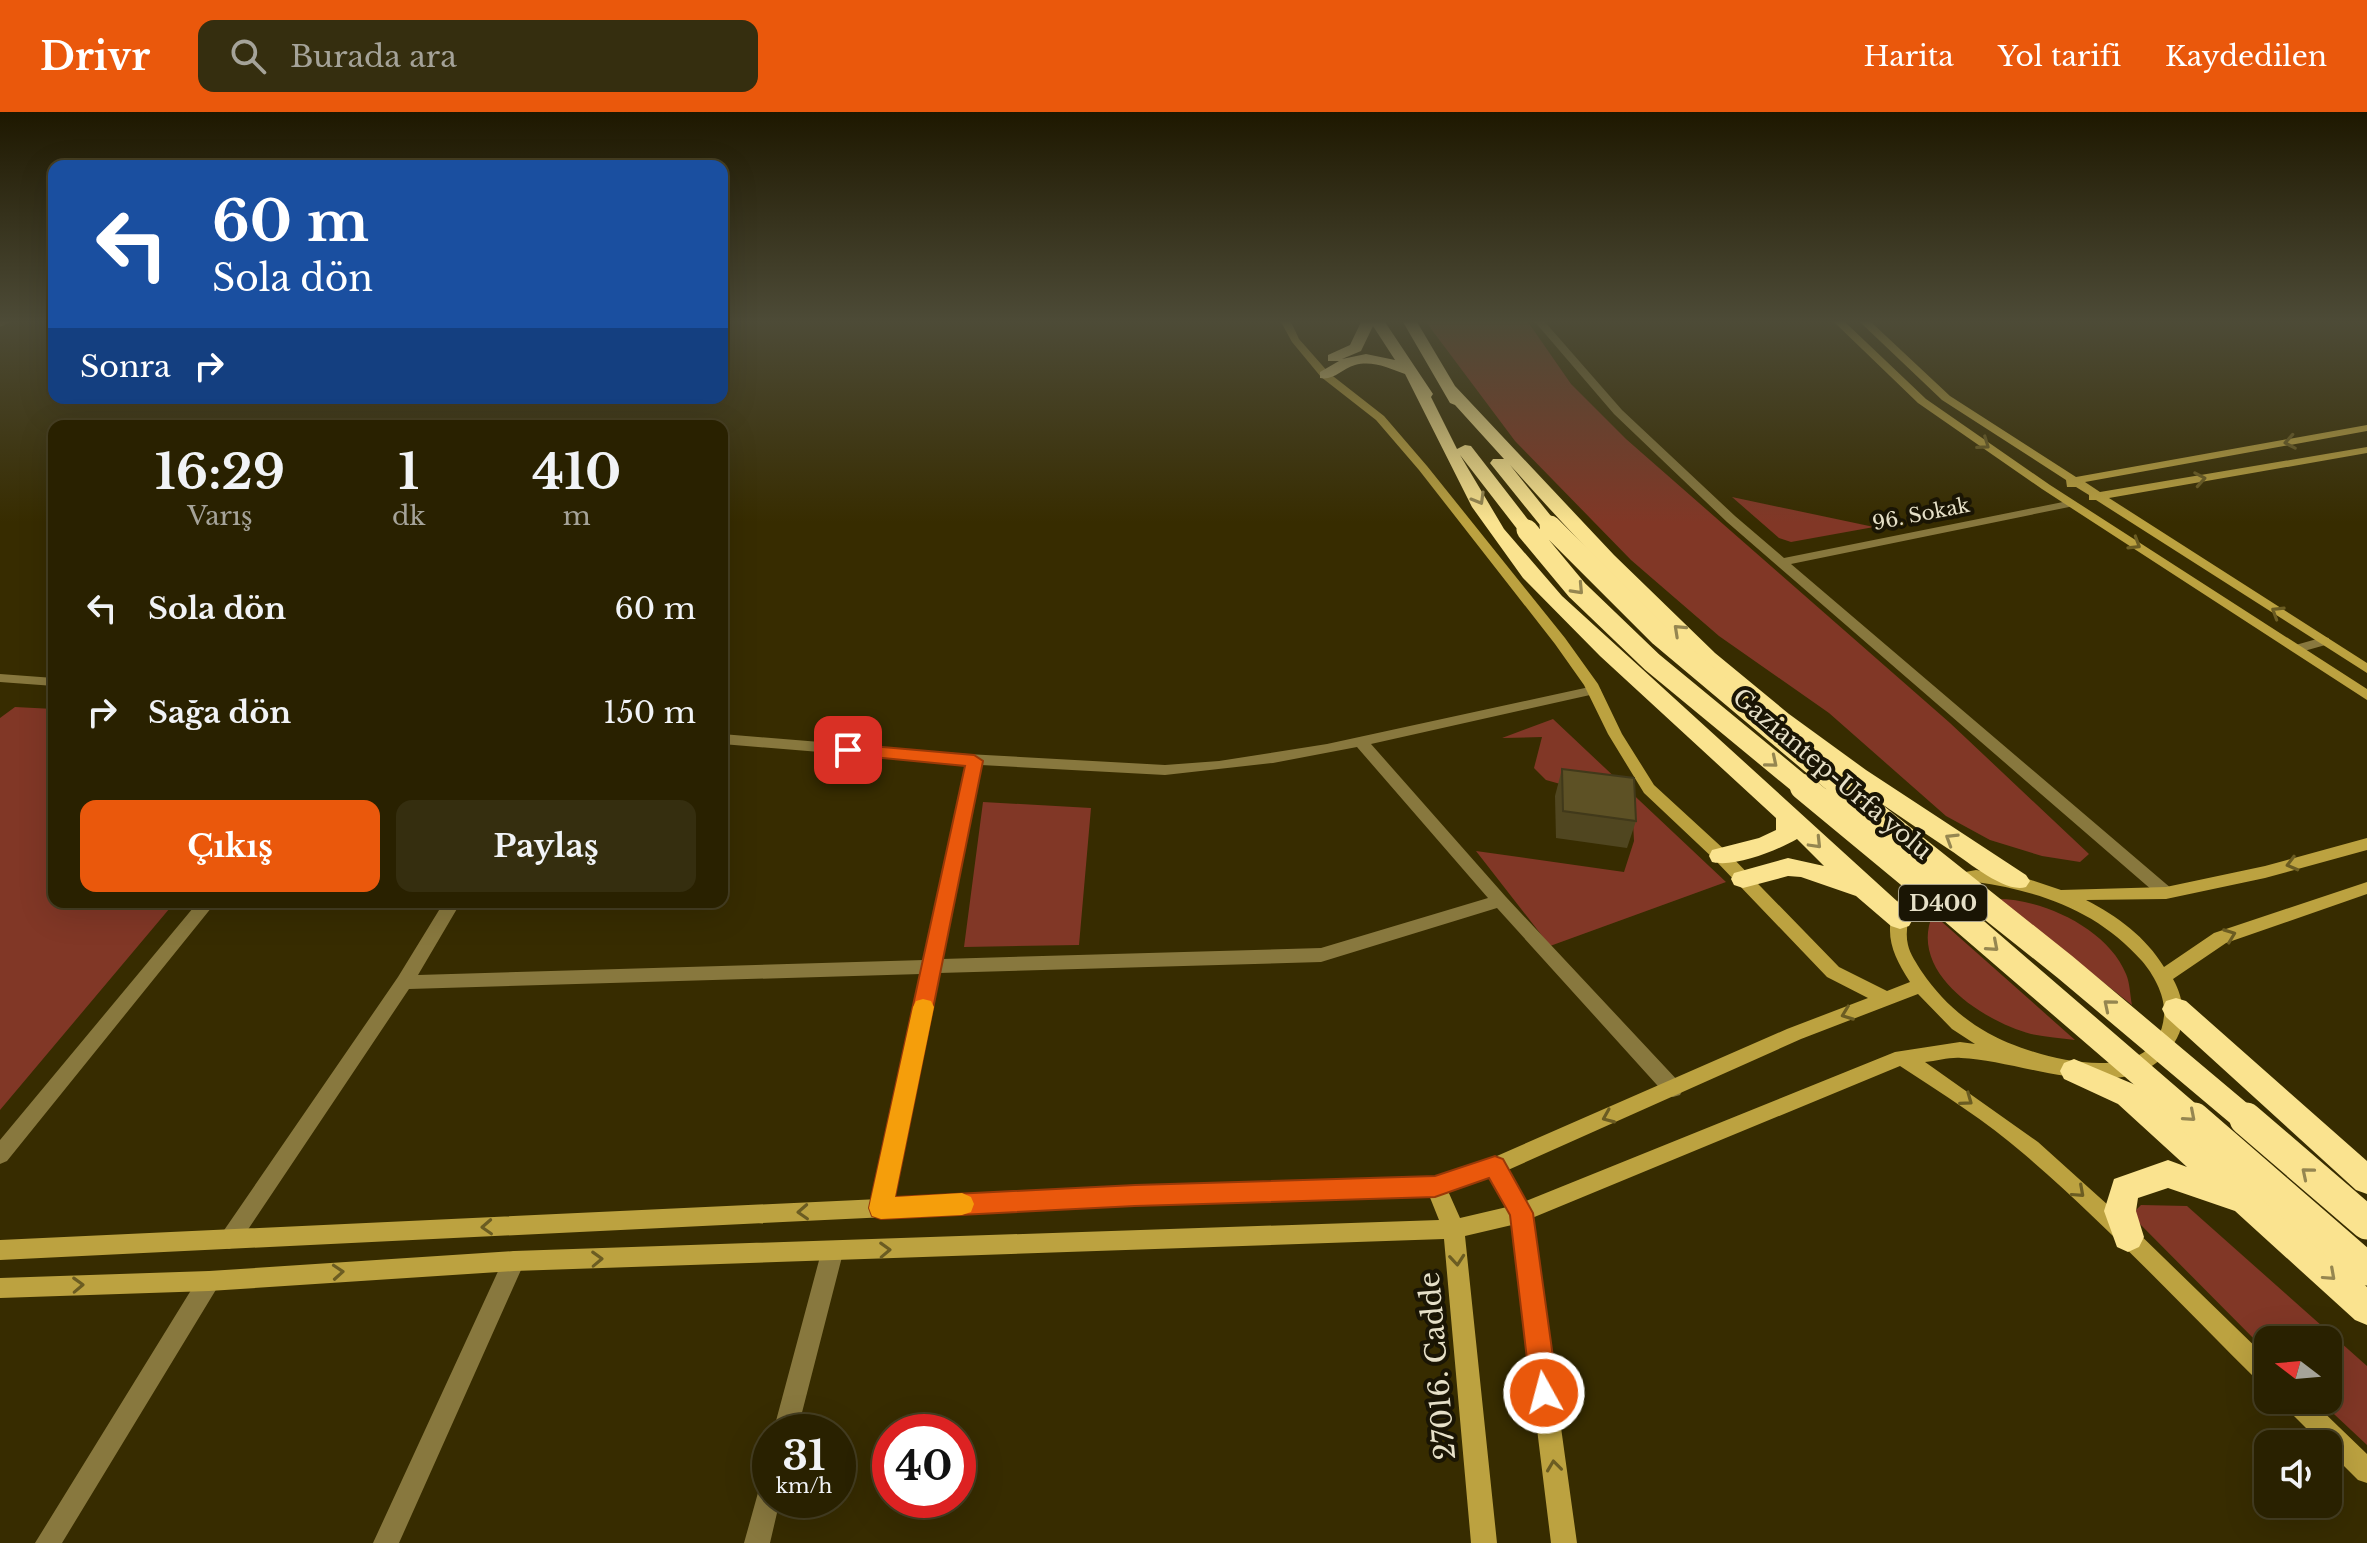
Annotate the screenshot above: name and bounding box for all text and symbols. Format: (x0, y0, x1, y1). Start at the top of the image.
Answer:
search box (198, 20, 758, 92)
text: Drivr (40, 33, 150, 80)
icon: search (226, 34, 270, 78)
text: Burada ara (290, 38, 457, 75)
text: Harita (1863, 39, 1954, 74)
text: Yol tarifi (1998, 39, 2121, 74)
text: Kaydedilen (2165, 39, 2327, 74)
text: 60 m (212, 187, 369, 256)
icon: left (80, 192, 184, 296)
text: Sola dön (212, 256, 373, 301)
icon: right (187, 344, 231, 388)
text: Sonra (80, 348, 171, 385)
one-way arrow (2283, 432, 2297, 449)
one-way arrow (1976, 434, 1990, 449)
text: 16:29 (155, 442, 285, 502)
text: 1 (398, 442, 419, 502)
text: 410 (532, 442, 621, 502)
one-way arrow (2194, 471, 2207, 488)
one-way arrow (1469, 491, 1484, 506)
street label: 96. Sokak (1870, 493, 1972, 535)
text: Varış (187, 500, 253, 532)
text: dk (392, 500, 426, 532)
text: m (563, 500, 591, 532)
one-way arrow (2126, 535, 2140, 550)
one-way arrow (1568, 580, 1583, 594)
icon: left (80, 586, 124, 630)
text: Sola dön (148, 590, 286, 627)
text: 60 m (614, 590, 696, 627)
one-way arrow (2272, 607, 2286, 622)
one-way arrow (1673, 626, 1688, 640)
street label: Gaziantep-Urfa yolu (1727, 682, 1938, 865)
icon: right (80, 690, 124, 734)
text: Sağa dön (148, 694, 291, 731)
text: 150 m (603, 694, 696, 731)
pin (814, 716, 882, 784)
icon: arrive (826, 728, 870, 772)
one-way arrow (1763, 752, 1778, 766)
button: Çıkış (80, 800, 380, 892)
button: Paylaş (396, 800, 696, 892)
one-way arrow (1807, 834, 1821, 848)
one-way arrow (1945, 834, 1960, 849)
one-way arrow (2285, 855, 2299, 872)
road number: D400 (1899, 885, 1987, 921)
one-way arrow (2222, 928, 2236, 945)
one-way arrow (1984, 937, 1998, 951)
one-way arrow (2103, 1000, 2118, 1015)
one-way arrow (1841, 1004, 1855, 1021)
one-way arrow (1958, 1090, 1972, 1105)
one-way arrow (2181, 1106, 2195, 1121)
one-way arrow (1602, 1107, 1617, 1123)
one-way arrow (2302, 1168, 2317, 1183)
one-way arrow (2070, 1183, 2084, 1198)
one-way arrow (796, 1203, 809, 1220)
one-way arrow (480, 1218, 493, 1235)
one-way arrow (879, 1242, 892, 1259)
one-way arrow (591, 1250, 604, 1267)
one-way arrow (1449, 1254, 1466, 1267)
one-way arrow (332, 1264, 345, 1281)
one-way arrow (2321, 1266, 2336, 1280)
street label: 27016. Cadde (1412, 1270, 1463, 1462)
one-way arrow (72, 1277, 85, 1294)
north arrow (2254, 1326, 2342, 1414)
map controls (2254, 1326, 2342, 1518)
position arrow (1502, 1351, 1586, 1435)
speed limit sign: 40 (872, 1414, 976, 1518)
button: sound (2254, 1430, 2342, 1518)
text: 31 (783, 1431, 825, 1481)
one-way arrow (1546, 1459, 1563, 1473)
text: km/h (776, 1474, 832, 1498)

